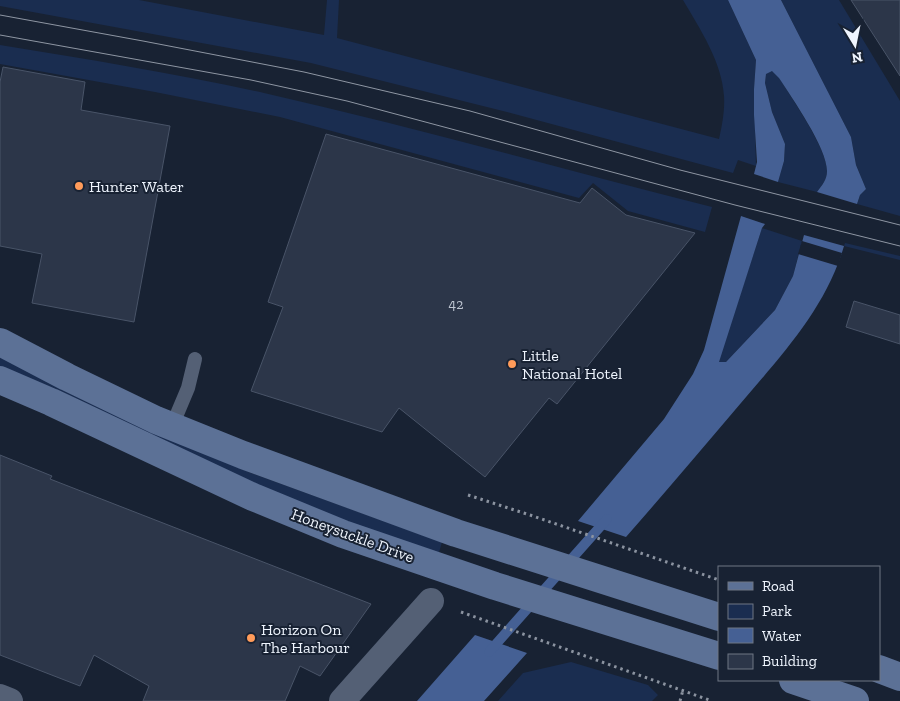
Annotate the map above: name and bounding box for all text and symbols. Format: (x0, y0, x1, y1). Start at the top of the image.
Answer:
north arrow (830, 20, 880, 70)
text: N (850, 48, 864, 67)
place label: Hunter Water (89, 177, 184, 196)
marker: Hunter Water (73, 180, 85, 192)
house number: 42 (449, 296, 463, 313)
place label: Little National Hotel (522, 346, 622, 383)
marker: Little National Hotel (506, 358, 518, 370)
street label: Honeysuckle Drive (289, 504, 417, 566)
legend (718, 566, 880, 681)
text: Road (762, 577, 795, 595)
text: Park (762, 602, 792, 620)
place label: Horizon On The Harbour (261, 620, 350, 657)
text: Water (762, 627, 802, 645)
marker: Horizon On The Harbour (245, 632, 257, 644)
text: Building (762, 652, 817, 670)

